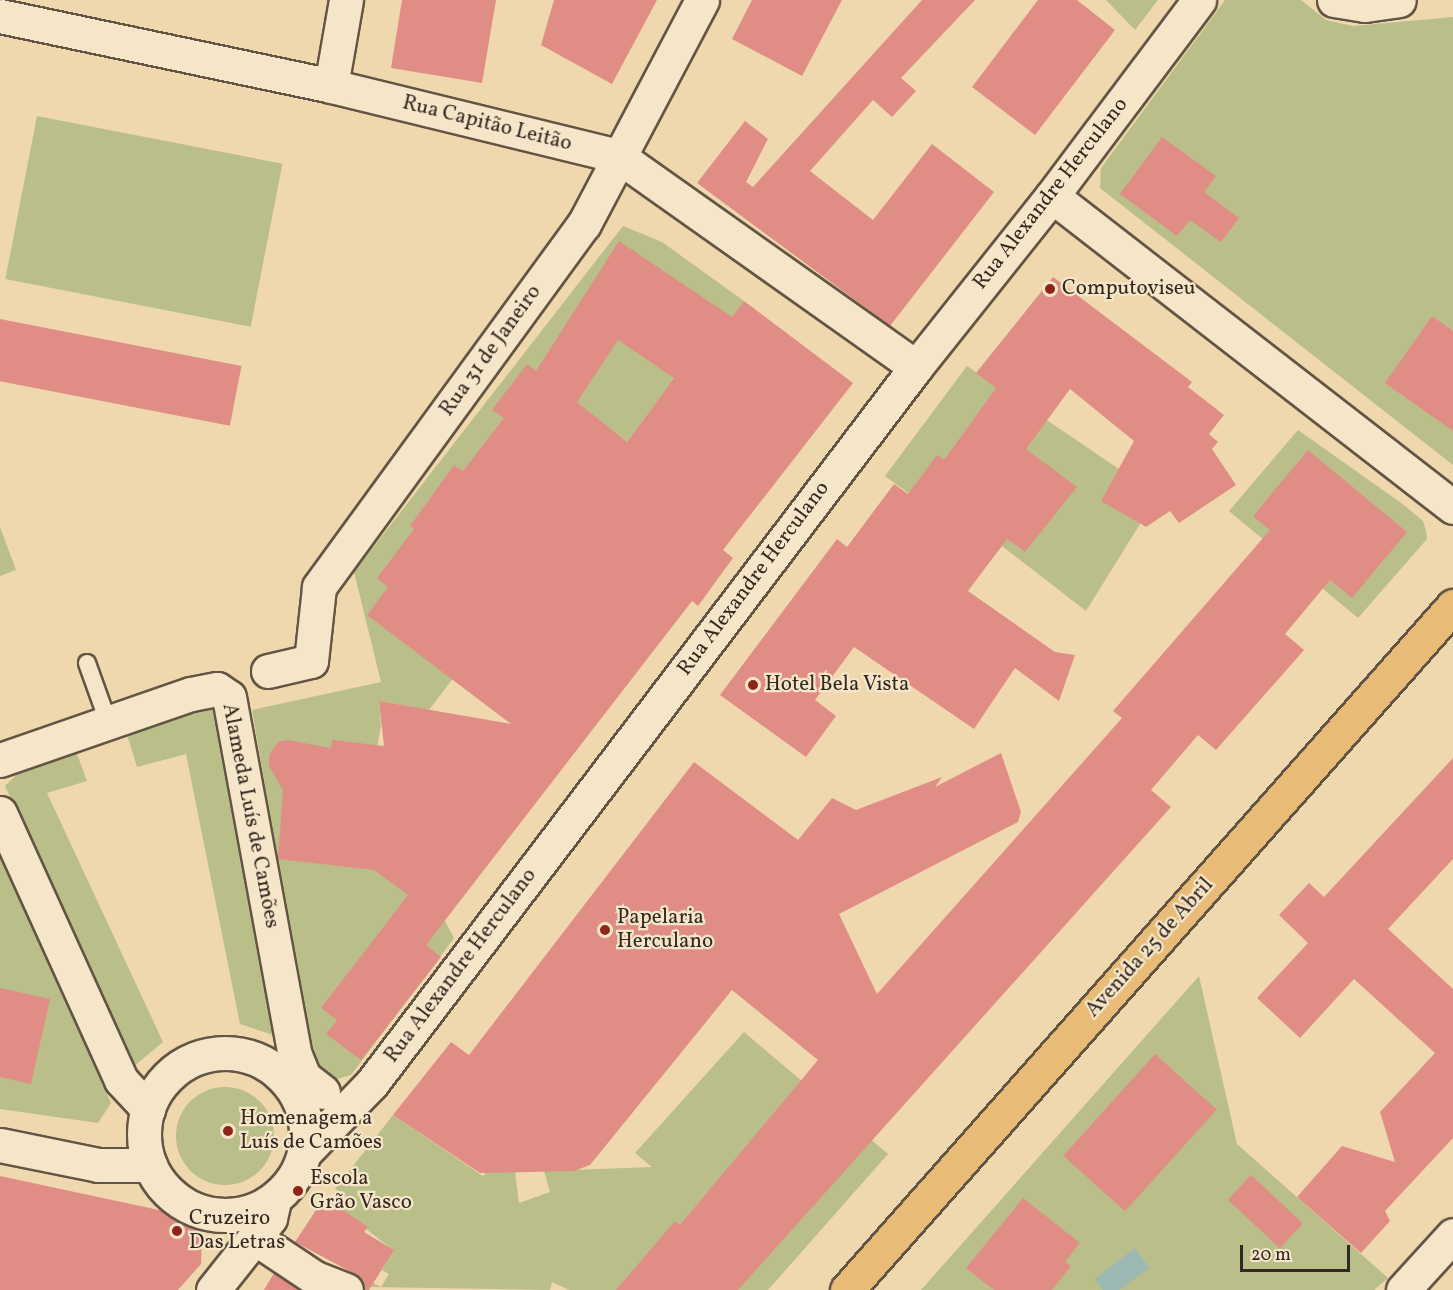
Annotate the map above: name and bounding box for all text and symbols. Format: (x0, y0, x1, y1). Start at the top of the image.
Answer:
street label: Rua Capitão Leitão (400, 91, 574, 157)
street label: Rua Alexandre Herculano (968, 93, 1134, 295)
place label: Computoviseu (1062, 276, 1196, 302)
street label: Rua 31 de Janeiro (435, 280, 547, 422)
marker: Computoviseu (1043, 282, 1057, 296)
street label: Rua Alexandre Herculano (673, 477, 835, 681)
place label: Hotel Bela Vista (765, 672, 910, 698)
marker: Hotel Bela Vista (746, 678, 760, 692)
street label: Alameda Luís de Camões (216, 701, 284, 931)
street label: Rua Alexandre Herculano (380, 864, 542, 1068)
street label: Avenida 25 de Abril (1081, 873, 1219, 1023)
place label: Papelaria Herculano (617, 905, 713, 955)
marker: Papelaria Herculano (598, 923, 612, 937)
place label: Homenagem a Luís de Camões (240, 1106, 382, 1156)
marker: Homenagem a Luís de Camões (221, 1124, 235, 1138)
place label: Escola Grão Vasco (310, 1166, 413, 1216)
marker: Escola Grão Vasco (291, 1184, 305, 1198)
place label: Cruzeiro Das Letras (189, 1206, 285, 1256)
marker: Cruzeiro Das Letras (170, 1224, 184, 1238)
scale bar (1243, 1233, 1352, 1271)
text: 20 m (1251, 1243, 1291, 1268)

